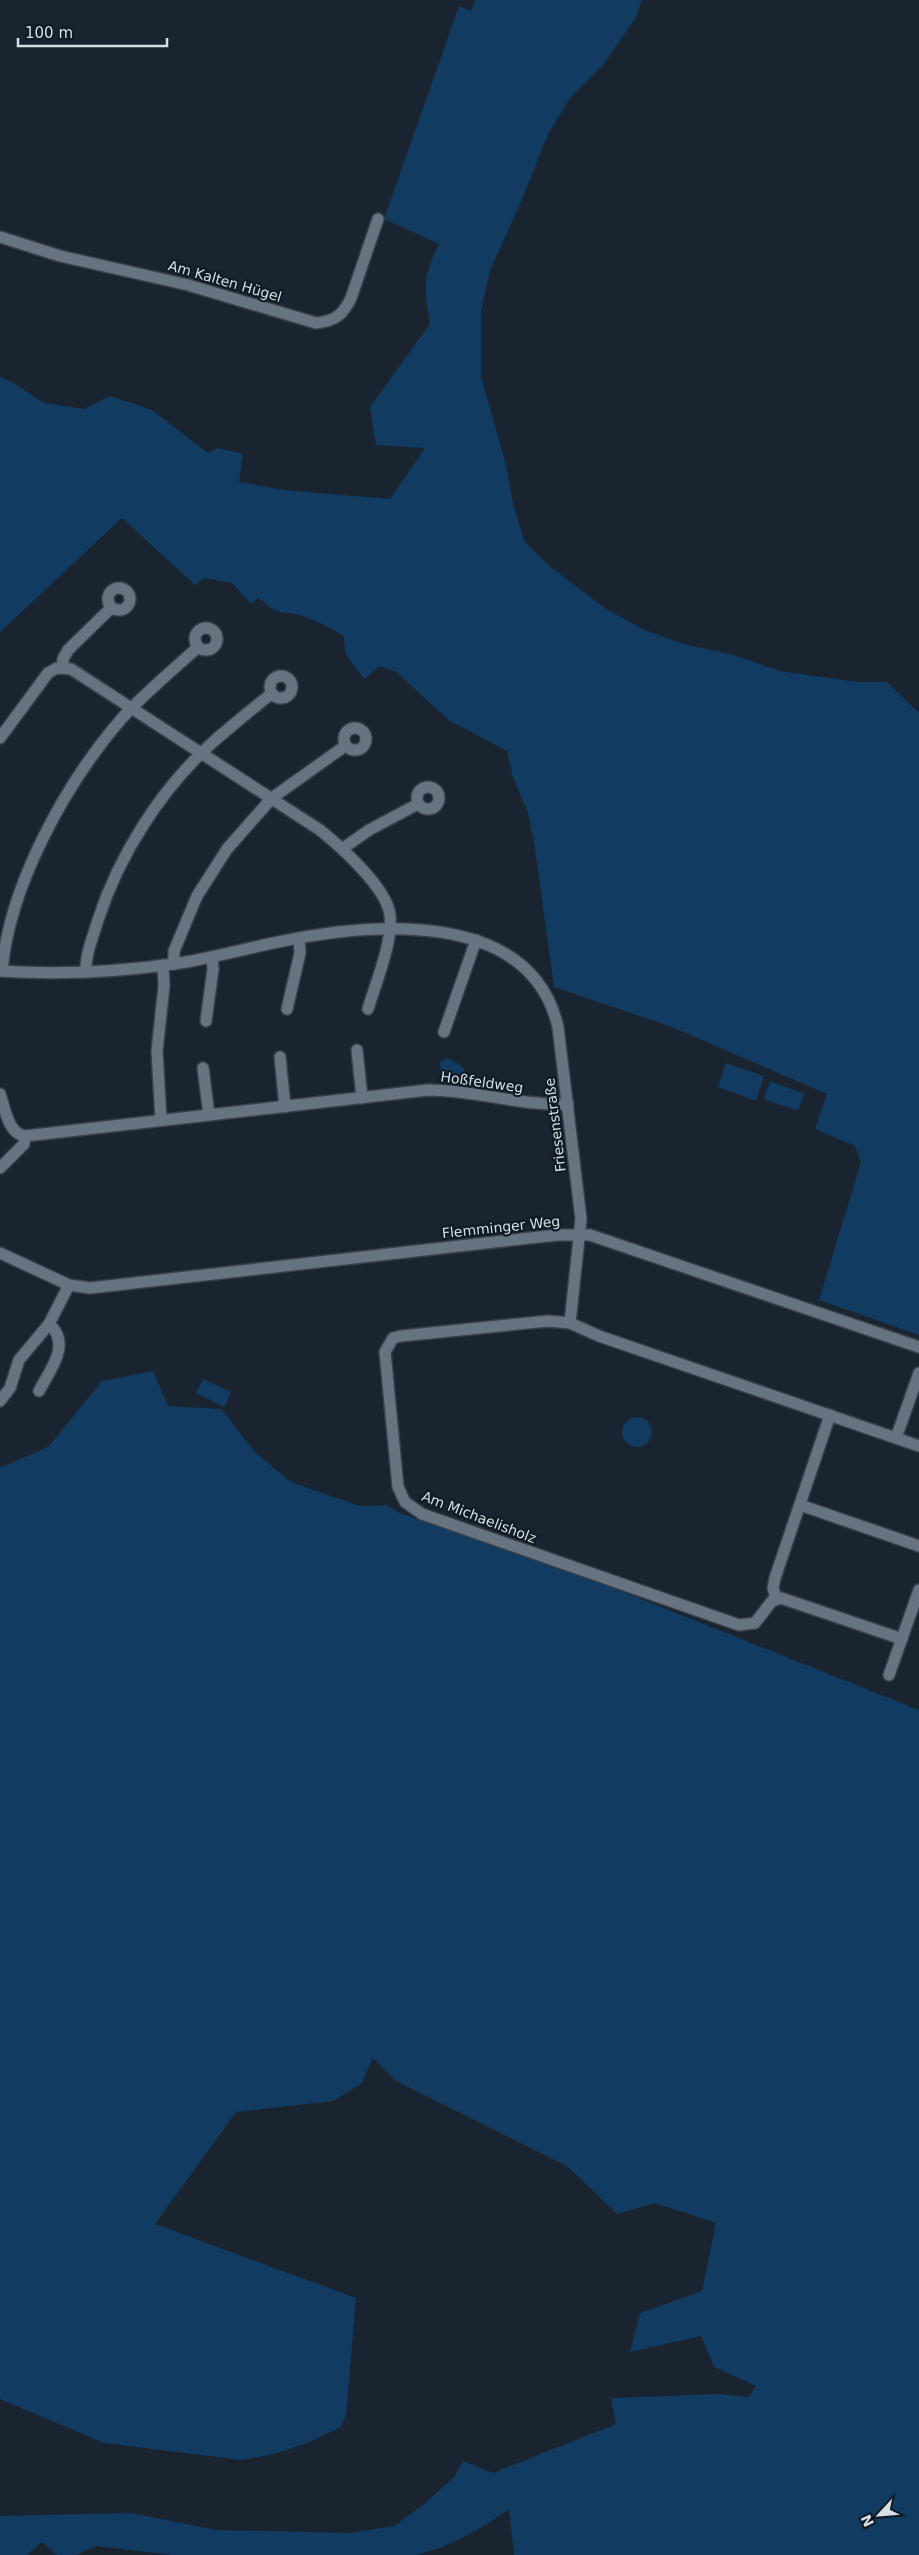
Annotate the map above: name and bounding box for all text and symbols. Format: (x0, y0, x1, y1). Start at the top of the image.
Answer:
scale bar (18, 15, 166, 47)
text: 100 m (25, 24, 73, 42)
street label: Am Kalten Hügel (166, 257, 284, 305)
street label: Hoßfeldweg (440, 1068, 524, 1096)
street label: Friesenstraße (541, 1077, 569, 1173)
street label: Flemminger Weg (441, 1213, 561, 1241)
street label: Am Michaelisholz (420, 1488, 538, 1546)
north arrow (854, 2490, 904, 2540)
text: N (858, 2512, 877, 2529)

